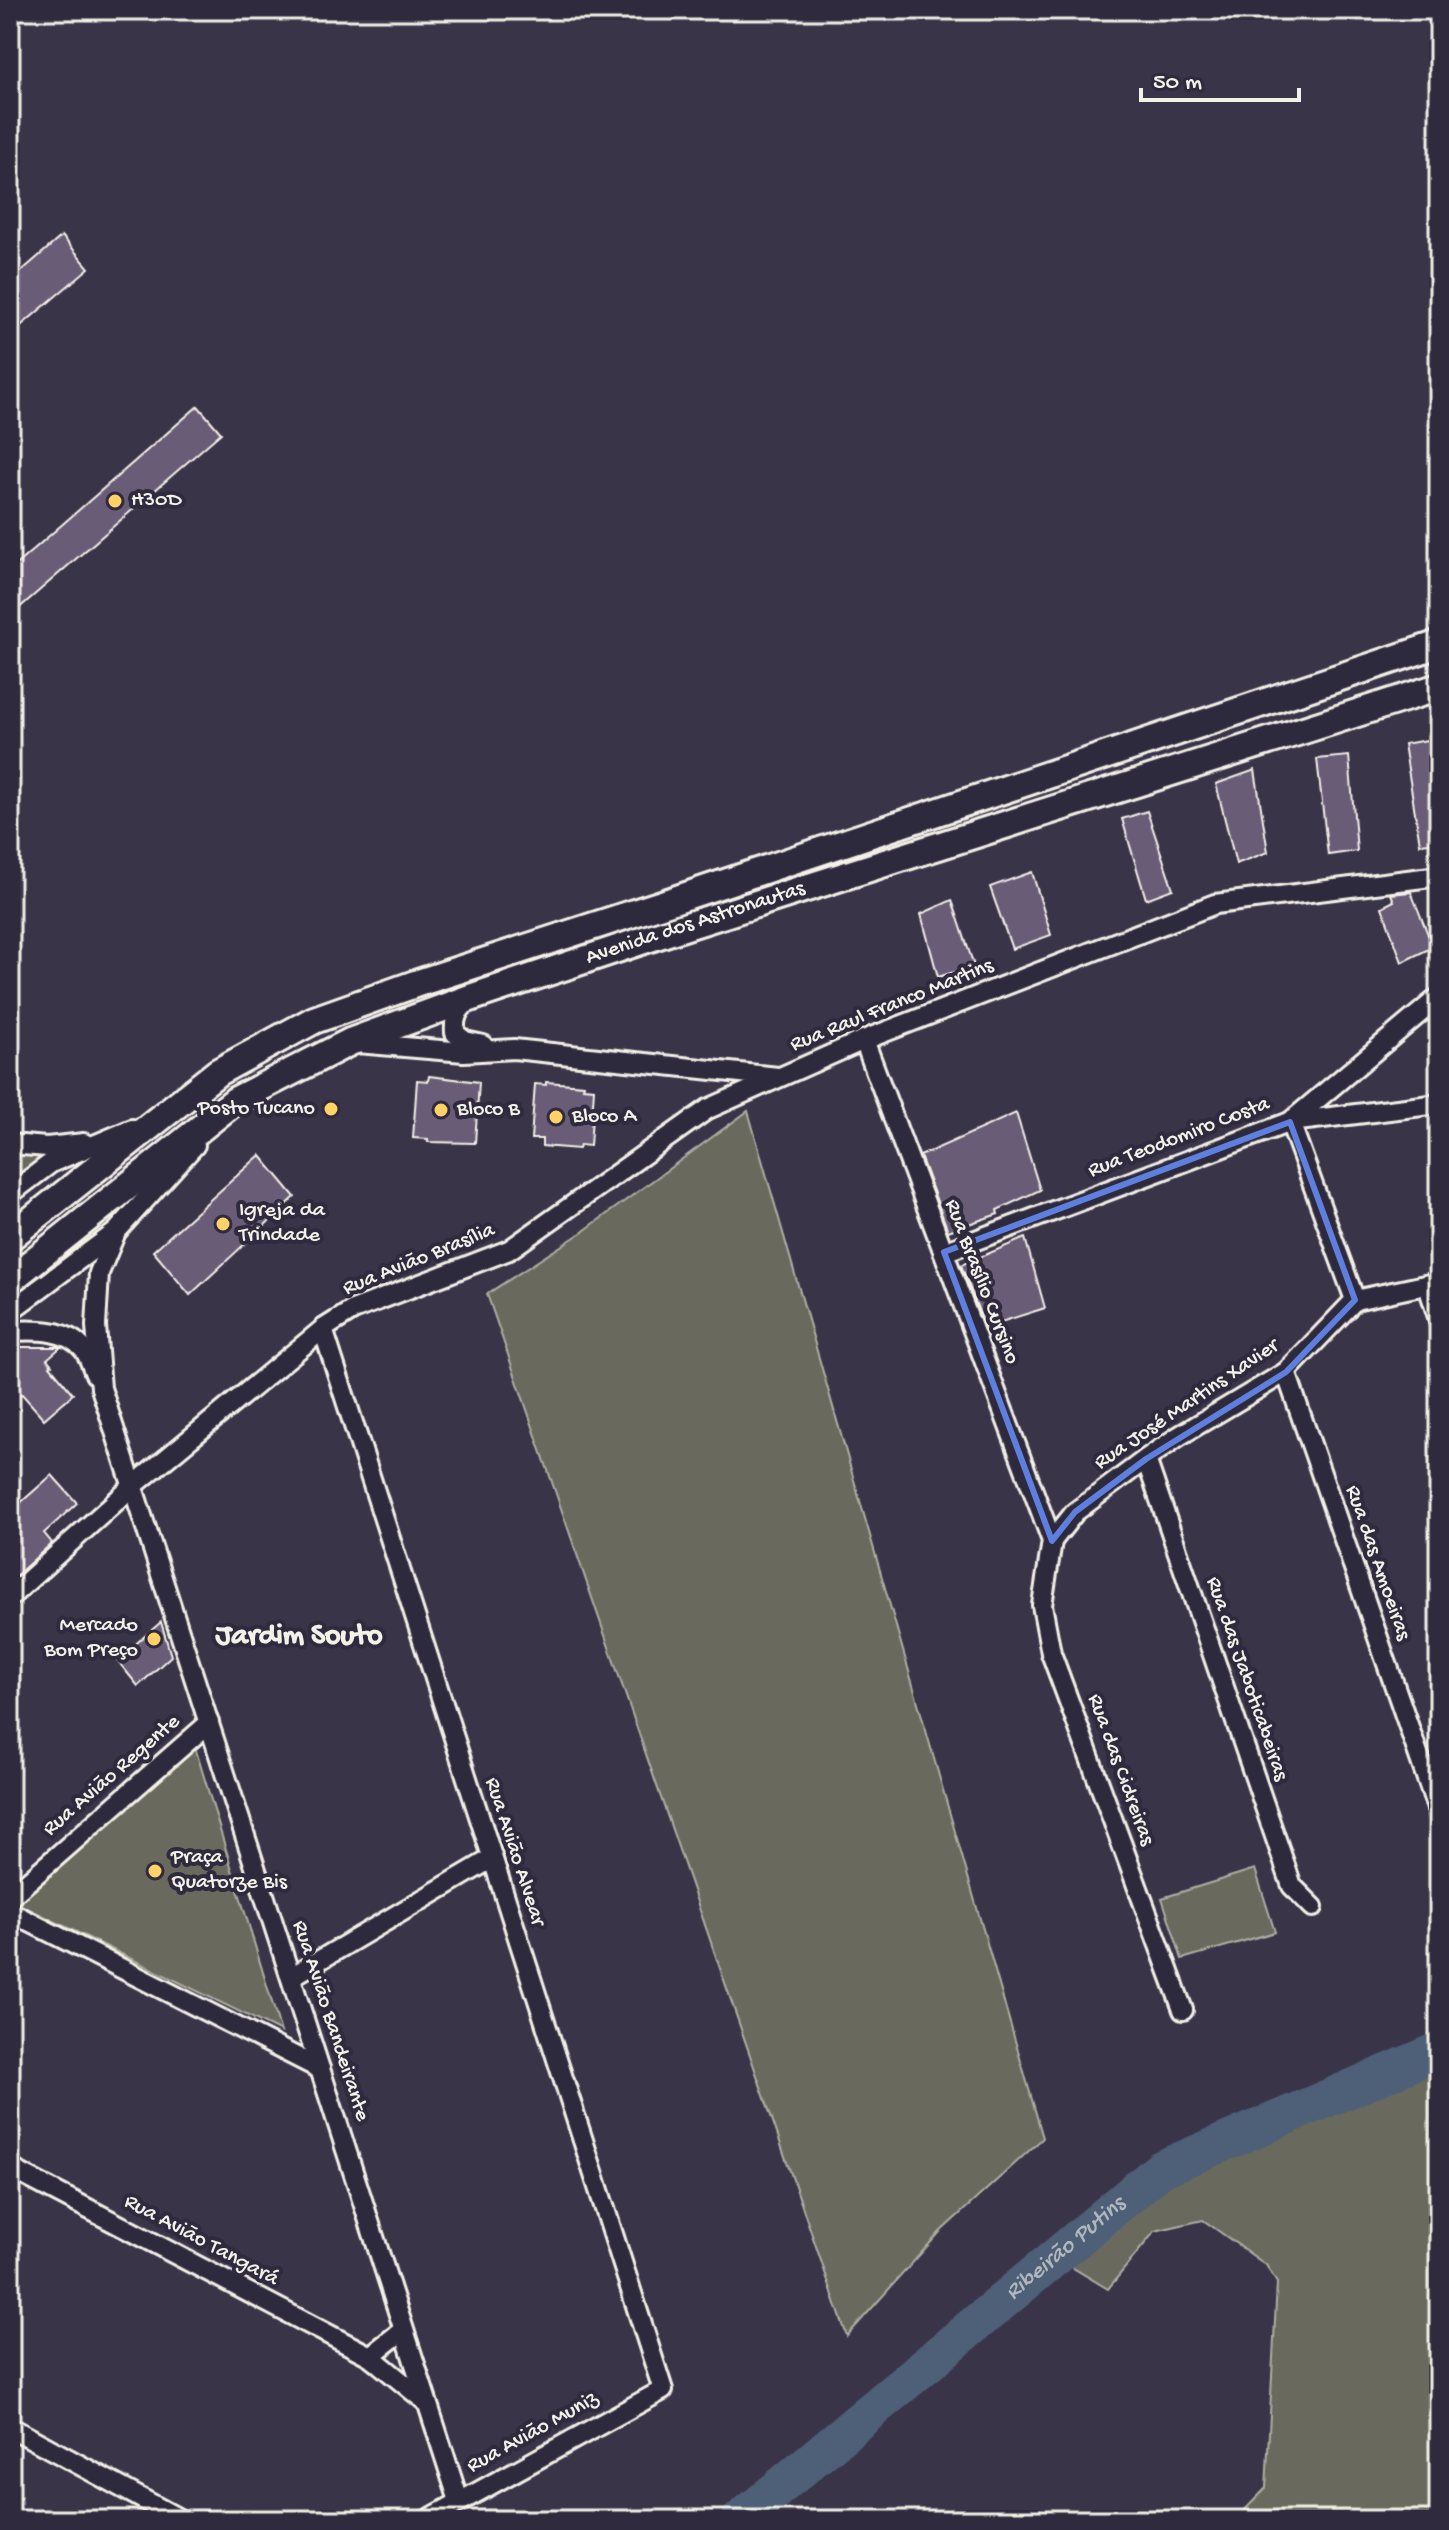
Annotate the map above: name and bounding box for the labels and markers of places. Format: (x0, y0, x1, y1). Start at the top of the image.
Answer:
place label: H30D (131, 488, 182, 514)
marker: H30D (106, 492, 124, 510)
place label: Posto Tucano (196, 1096, 315, 1122)
place label: Bloco B (456, 1097, 521, 1123)
marker: Posto Tucano (322, 1100, 340, 1118)
marker: Bloco B (432, 1101, 450, 1119)
place label: Bloco A (571, 1104, 638, 1130)
marker: Bloco A (547, 1108, 565, 1126)
place label: Igreja da Trindade (237, 1198, 326, 1249)
marker: Igreja da Trindade (214, 1215, 232, 1233)
place label: Mercado Bom Preço (43, 1613, 138, 1664)
marker: Mercado Bom Preço (145, 1630, 163, 1648)
place label: Praça Quatorze Bis (170, 1845, 288, 1896)
marker: Praça Quatorze Bis (146, 1862, 164, 1880)

